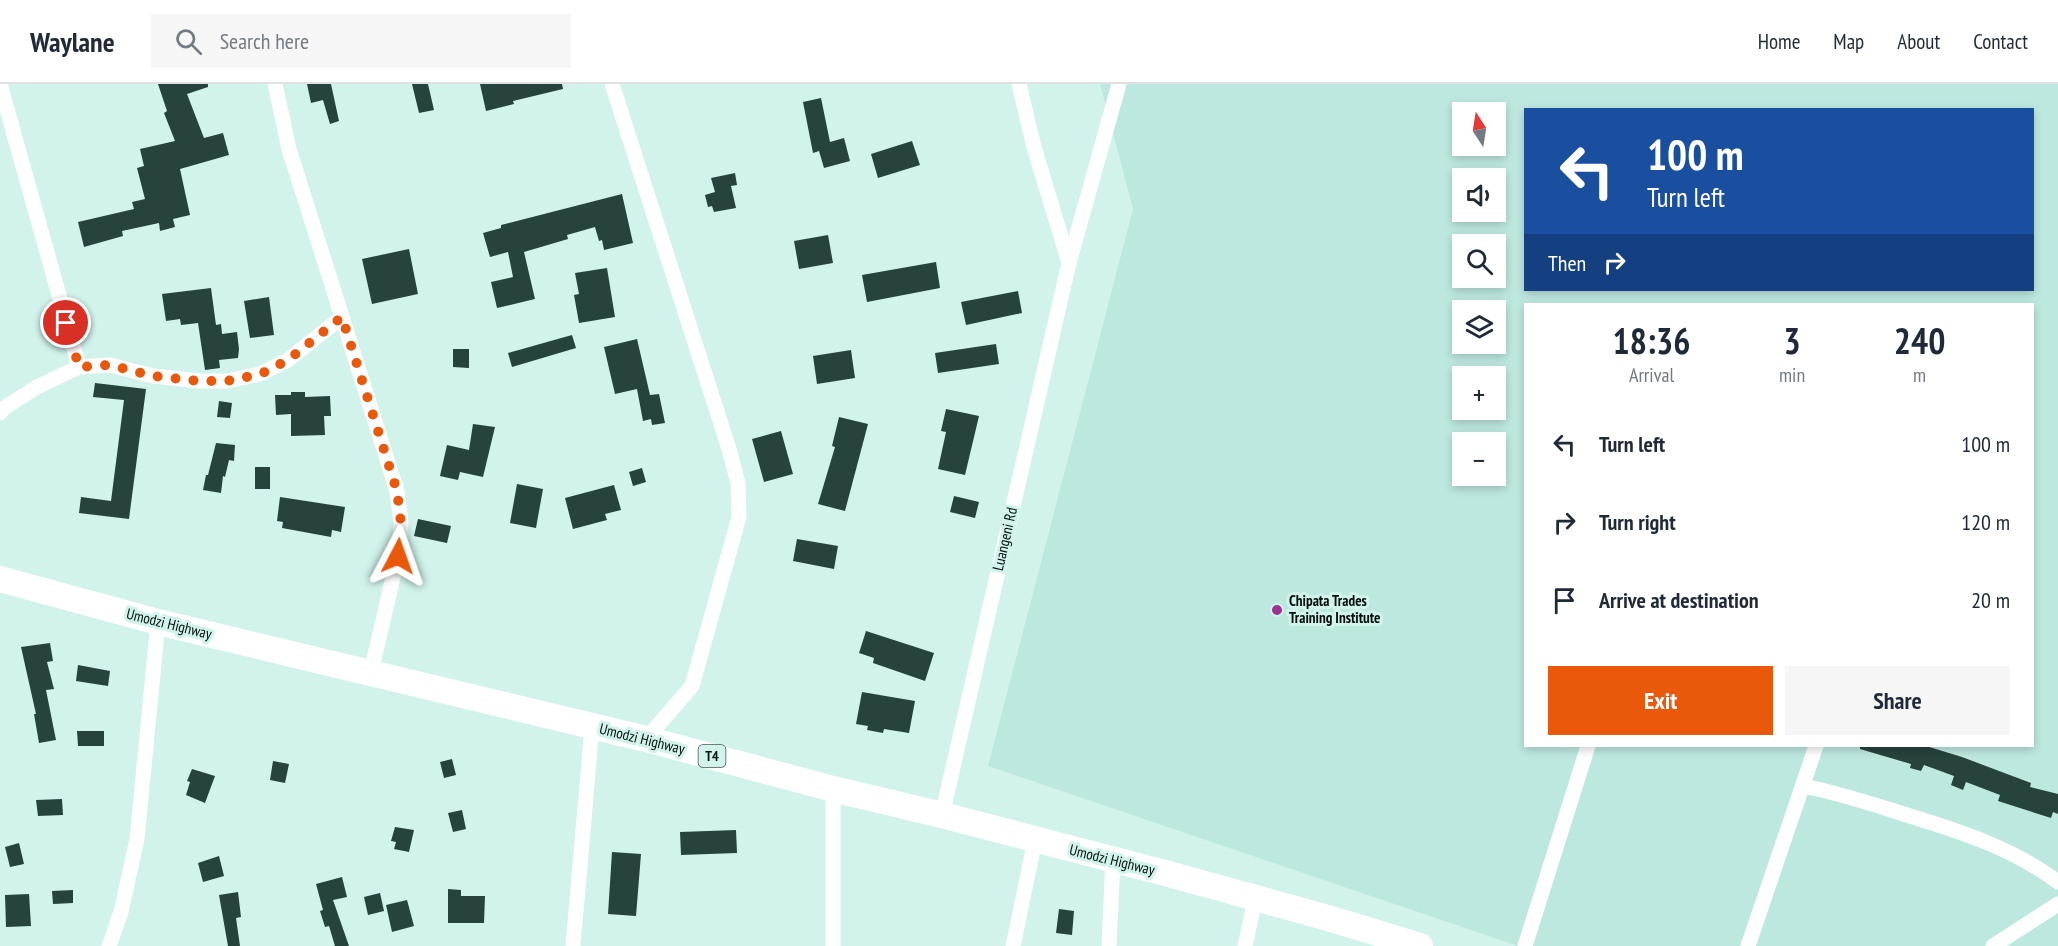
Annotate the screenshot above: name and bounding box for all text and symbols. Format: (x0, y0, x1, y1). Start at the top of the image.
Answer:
search box (151, 14, 571, 68)
text: Waylane (30, 23, 115, 60)
icon: search (172, 25, 205, 58)
text: Search here (220, 27, 309, 55)
text: Home (1758, 28, 1800, 55)
text: Map (1833, 28, 1864, 55)
text: About (1897, 28, 1940, 55)
text: Contact (1973, 28, 2028, 55)
north arrow (1452, 102, 1506, 156)
map controls (1452, 102, 1506, 486)
text: 100 m (1647, 127, 1744, 182)
icon: left (1548, 132, 1626, 210)
button: sound (1452, 168, 1506, 222)
text: Turn left (1647, 180, 1725, 214)
button: search (1452, 234, 1506, 288)
icon: right (1598, 246, 1631, 279)
text: Then (1548, 249, 1586, 277)
pin (40, 297, 91, 348)
button: layers (1452, 300, 1506, 354)
icon: arrive (49, 306, 82, 339)
text: 18:36 (1613, 317, 1690, 364)
text: 3 (1783, 317, 1801, 364)
text: 240 (1894, 317, 1945, 364)
text: Arrival (1629, 362, 1674, 388)
text: min (1779, 362, 1805, 388)
text: m (1913, 362, 1926, 388)
button: + (1452, 366, 1506, 420)
icon: left (1548, 428, 1581, 461)
text: Turn left (1599, 430, 1665, 458)
text: 100 m (1961, 430, 2010, 458)
button: − (1452, 432, 1506, 486)
street label: Luangeni Rd (988, 505, 1021, 572)
icon: right (1548, 506, 1581, 539)
text: Turn right (1599, 508, 1676, 536)
text: 120 m (1961, 508, 2010, 536)
position arrow (366, 524, 430, 588)
icon: arrive (1548, 584, 1581, 617)
text: Arrive at destination (1599, 586, 1759, 614)
text: 20 m (1971, 586, 2010, 614)
place label: Chipata Trades Training Institute (1289, 591, 1381, 627)
marker: Chipata Trades Training Institute (1270, 603, 1284, 617)
street label: Umodzi Highway (124, 604, 214, 643)
button: Exit (1548, 666, 1773, 735)
button: Share (1785, 666, 2010, 735)
street label: Umodzi Highway (597, 719, 687, 758)
road number: T4 (698, 745, 726, 767)
street label: Umodzi Highway (1067, 840, 1157, 879)

